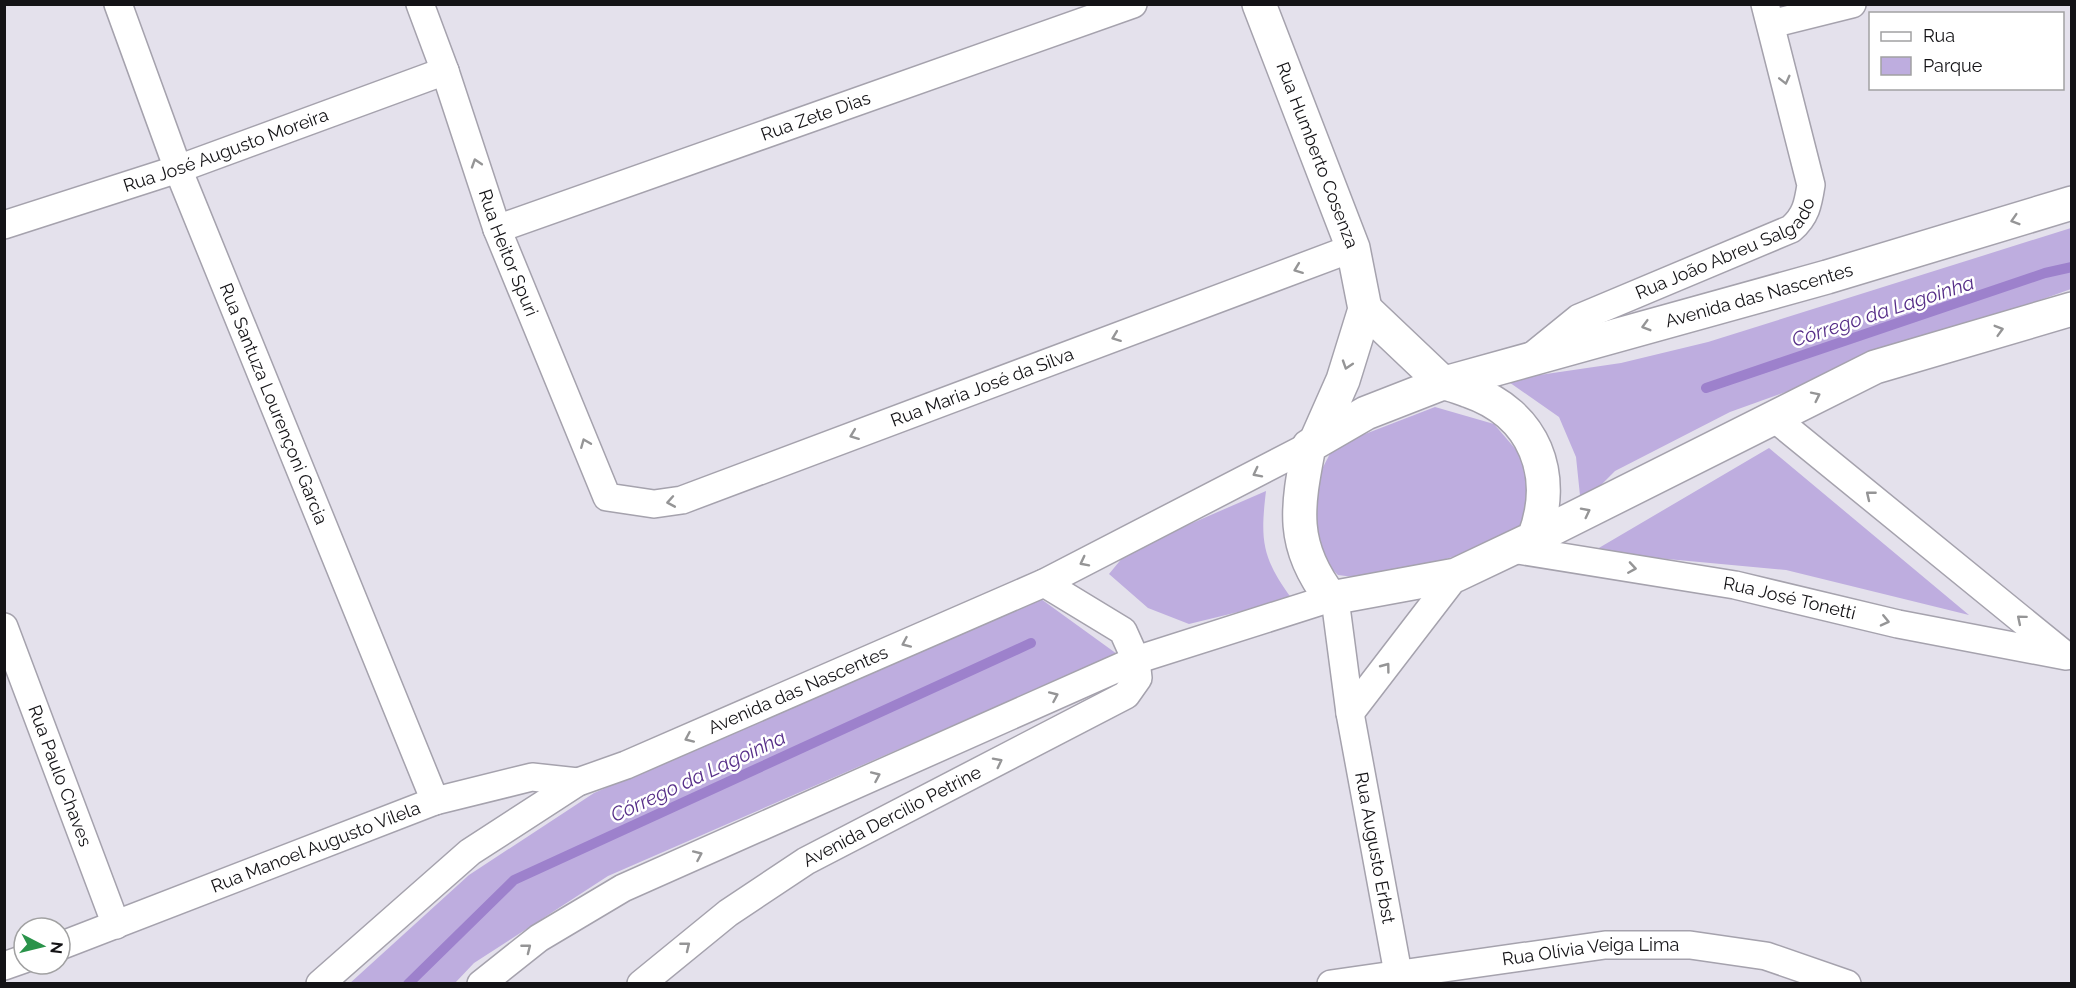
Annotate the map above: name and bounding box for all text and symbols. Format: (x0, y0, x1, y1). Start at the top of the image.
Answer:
legend (1869, 12, 2064, 90)
text: Rua (1923, 25, 1955, 46)
text: Parque (1923, 55, 1983, 76)
street label: Rua Humberto Cosenza (1272, 59, 1363, 251)
one-way arrow (1778, 75, 1791, 85)
street label: Rua Zete Dias (758, 87, 873, 145)
street label: Rua José Augusto Moreira (120, 104, 331, 196)
one-way arrow (470, 158, 483, 169)
street label: Rua Heitor Spuri (475, 187, 543, 319)
street label: Rua João Abreu Salgado (1632, 195, 1819, 303)
one-way arrow (2011, 213, 2021, 225)
street label: Avenida das Nascentes (1663, 259, 1856, 331)
one-way arrow (1293, 261, 1304, 274)
water label: Córrego da Lagoinha (1789, 270, 1977, 352)
street label: Rua Santuza Lourençoni Garcia (215, 280, 332, 527)
one-way arrow (1641, 319, 1652, 331)
one-way arrow (1993, 325, 2004, 337)
one-way arrow (1111, 330, 1121, 343)
street label: Rua Maria José da Silva (888, 343, 1076, 431)
one-way arrow (1342, 359, 1354, 370)
one-way arrow (1810, 391, 1821, 403)
one-way arrow (850, 428, 861, 440)
one-way arrow (580, 438, 592, 449)
one-way arrow (1253, 466, 1264, 477)
one-way arrow (1866, 491, 1877, 502)
one-way arrow (667, 495, 676, 507)
one-way arrow (1579, 508, 1590, 519)
one-way arrow (1079, 555, 1090, 567)
one-way arrow (1627, 561, 1637, 574)
street label: Rua José Tonetti (1722, 572, 1858, 624)
one-way arrow (1879, 613, 1889, 626)
one-way arrow (2017, 615, 2028, 626)
one-way arrow (902, 636, 913, 648)
street label: Avenida das Nascentes (705, 641, 891, 738)
one-way arrow (1379, 662, 1390, 673)
one-way arrow (1048, 692, 1059, 704)
street label: Rua Paulo Chaves (24, 702, 97, 850)
water label: Córrego da Lagoinha (607, 725, 789, 827)
one-way arrow (685, 731, 696, 743)
one-way arrow (991, 758, 1002, 769)
street label: Avenida Dercilio Petrine (799, 761, 985, 871)
street label: Rua Augusto Erbst (1351, 770, 1400, 925)
one-way arrow (869, 771, 880, 783)
street label: Rua Manoel Augusto Vilela (208, 797, 423, 897)
one-way arrow (691, 850, 702, 862)
north arrow (12, 916, 72, 976)
street label: Rua Olívia Veiga Lima (1501, 933, 1679, 970)
text: N (46, 941, 67, 955)
one-way arrow (680, 943, 691, 954)
one-way arrow (520, 944, 531, 955)

